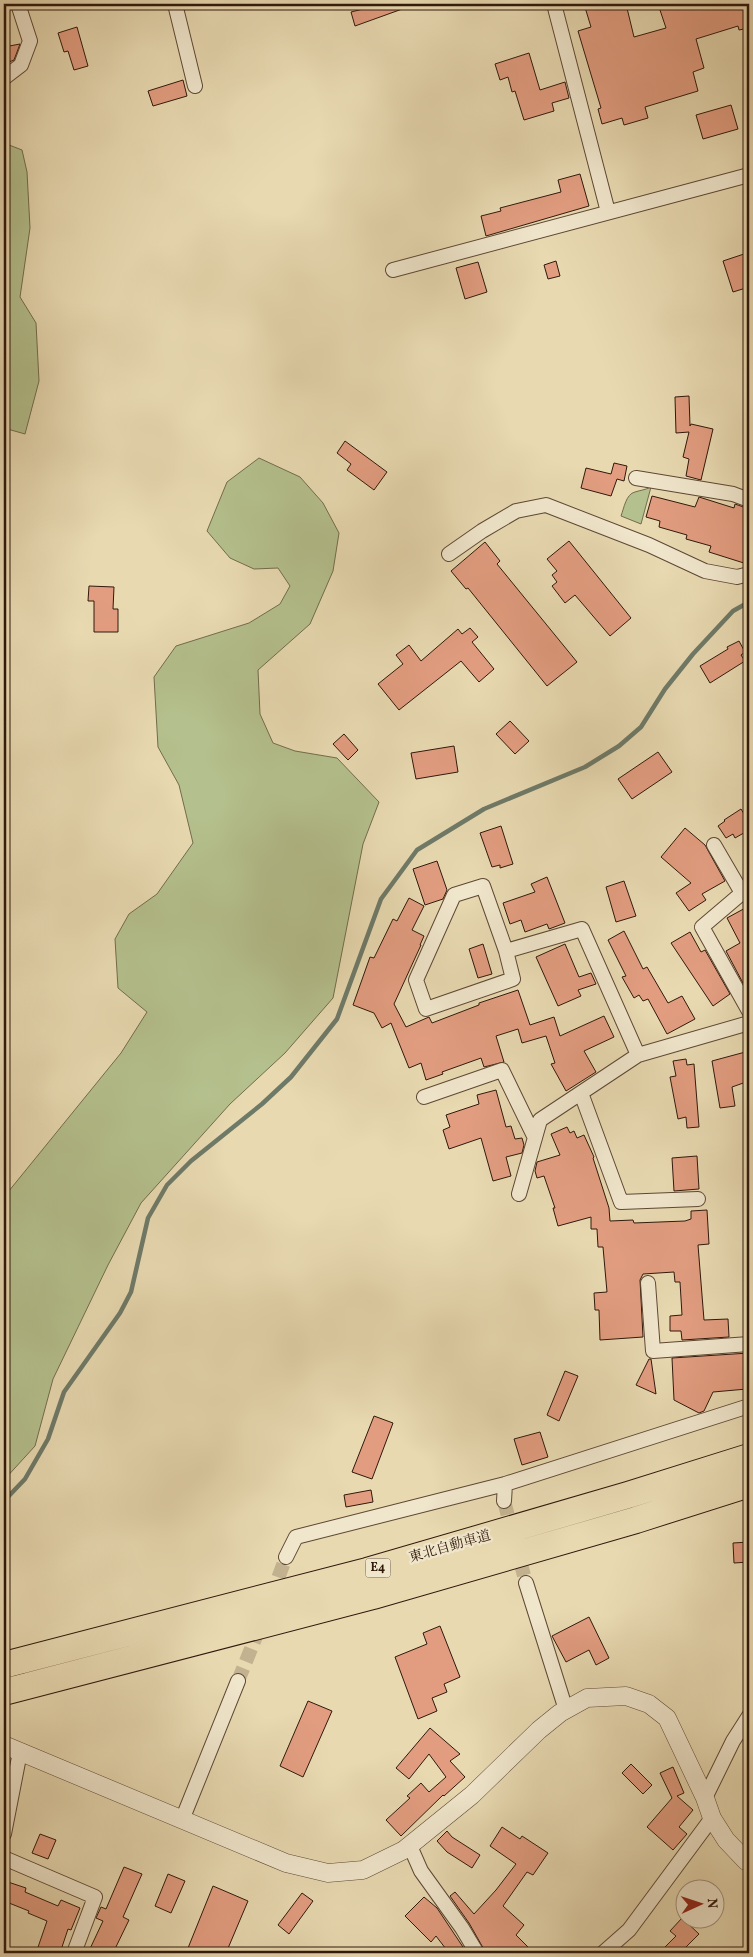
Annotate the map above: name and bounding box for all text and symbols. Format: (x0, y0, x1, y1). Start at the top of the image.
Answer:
street label: 東北自動車道 (407, 1526, 493, 1568)
road number: E4 (366, 1559, 390, 1578)
north arrow (676, 1880, 726, 1930)
text: N (702, 1898, 721, 1909)

